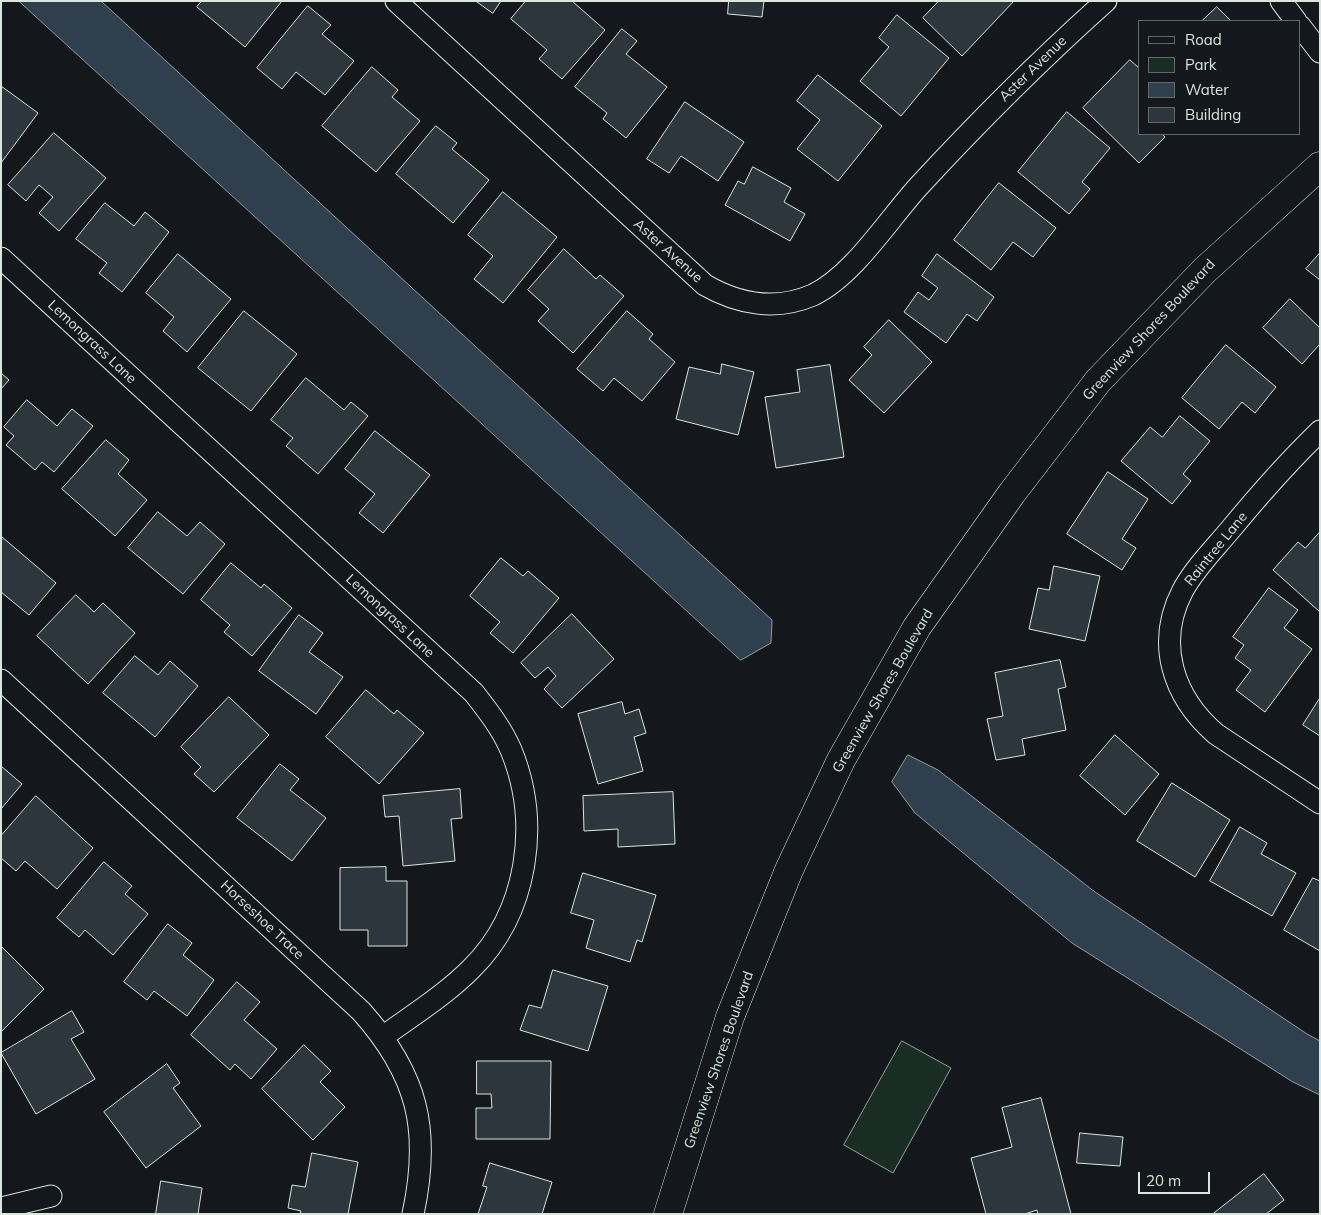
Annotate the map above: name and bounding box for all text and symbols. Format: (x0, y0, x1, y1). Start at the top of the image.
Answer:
legend (1138, 20, 1301, 135)
text: Road (1185, 30, 1222, 49)
street label: Aster Avenue (996, 33, 1070, 105)
text: Park (1185, 55, 1217, 74)
text: Water (1185, 80, 1229, 99)
text: Building (1185, 105, 1241, 124)
street label: Aster Avenue (630, 216, 706, 286)
street label: Greenview Shores Boulevard (1079, 256, 1219, 404)
street label: Lemongrass Lane (44, 297, 140, 387)
street label: Raintree Lane (1181, 509, 1251, 589)
street label: Lemongrass Lane (342, 571, 438, 661)
street label: Greenview Shores Boulevard (829, 606, 937, 776)
street label: Horseshoe Trace (217, 877, 307, 963)
street label: Greenview Shores Boulevard (681, 969, 757, 1151)
scale bar (1141, 1162, 1214, 1194)
text: 20 m (1146, 1171, 1181, 1190)

